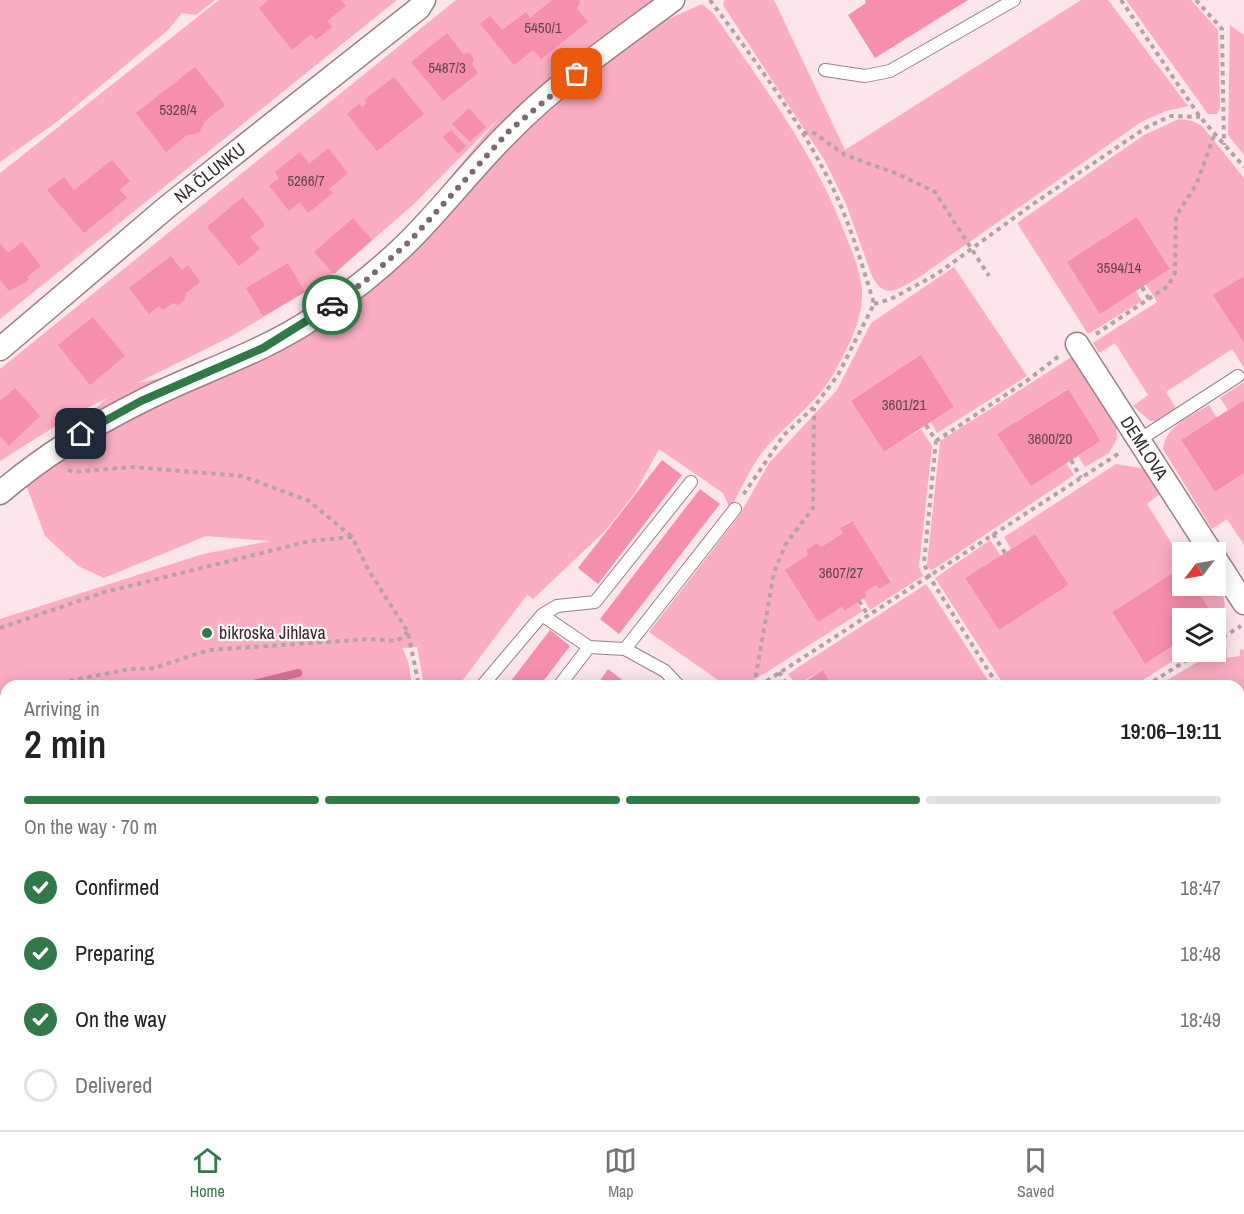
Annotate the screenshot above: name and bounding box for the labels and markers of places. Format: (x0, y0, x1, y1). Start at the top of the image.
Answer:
pin (551, 48, 602, 99)
pin (55, 408, 106, 459)
place label: bikroska Jihlava (219, 620, 326, 645)
marker: bikroska Jihlava (200, 626, 214, 640)

